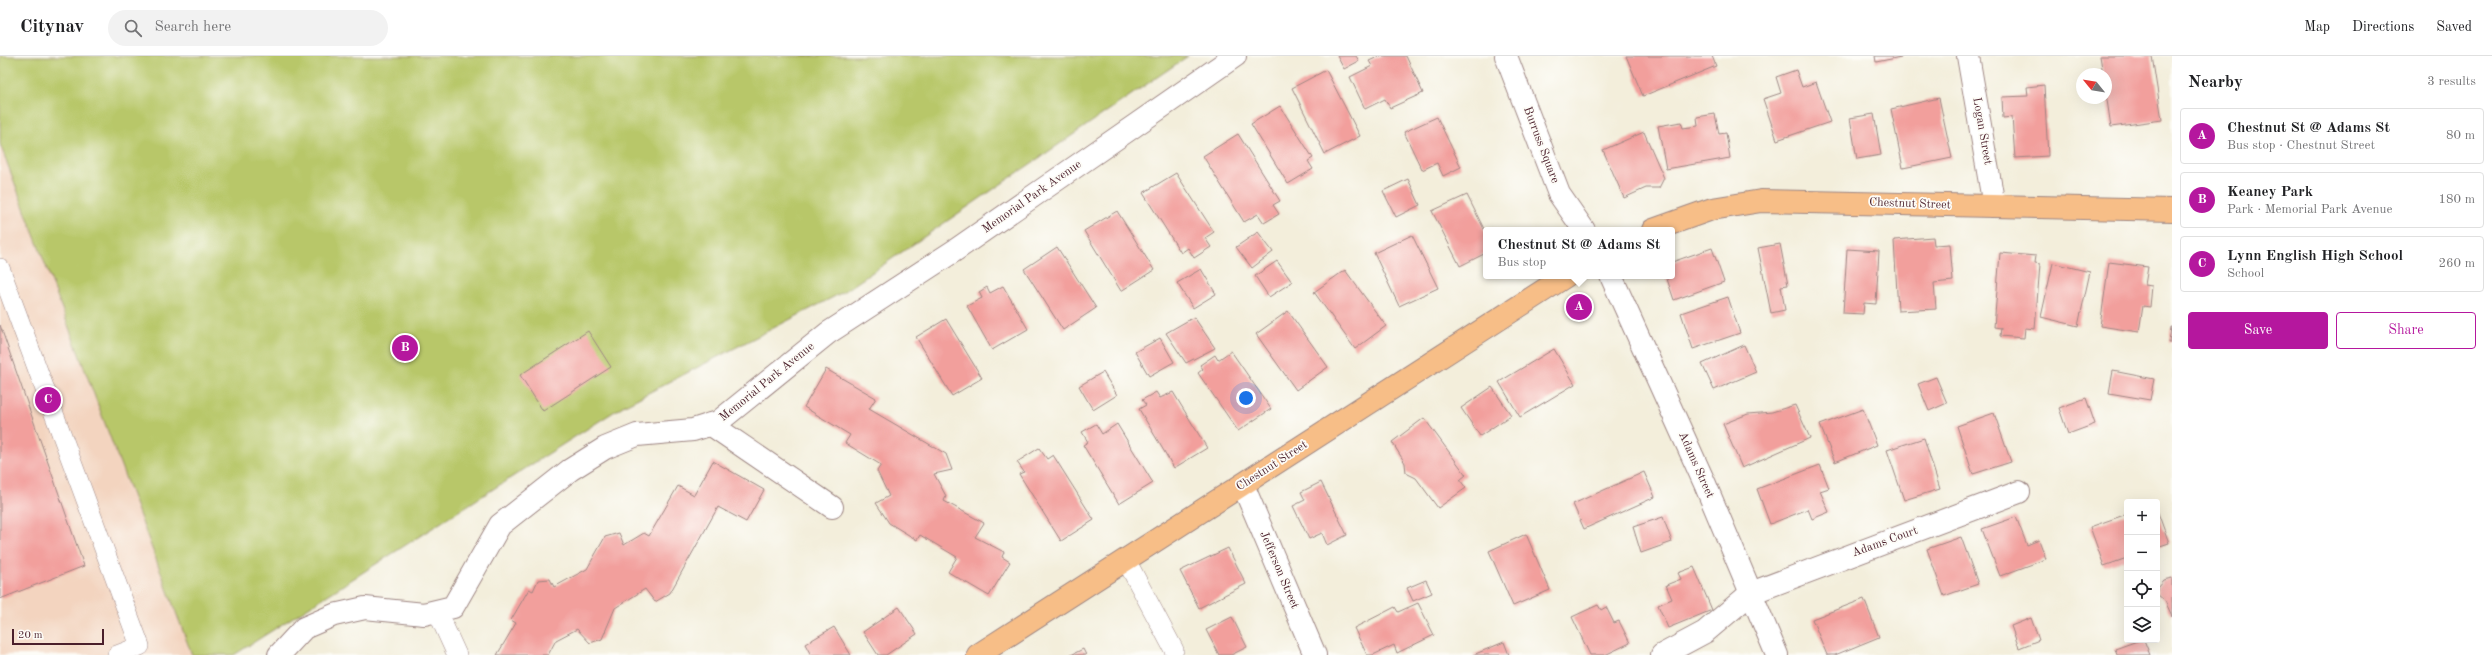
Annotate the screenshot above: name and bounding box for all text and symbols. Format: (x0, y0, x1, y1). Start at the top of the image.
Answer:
search box (108, 10, 388, 46)
icon: search (122, 17, 144, 39)
text: Citynav (20, 18, 84, 37)
text: Search here (154, 20, 231, 35)
text: Map (2304, 20, 2330, 34)
text: Directions (2352, 20, 2414, 34)
text: Saved (2436, 20, 2472, 34)
north arrow (2076, 68, 2112, 104)
text: Nearby (2188, 74, 2243, 91)
text: 3 results (2427, 75, 2476, 88)
street label: Logan Street (1970, 96, 1994, 166)
street label: Burruss Square (1521, 105, 1561, 185)
text: Chestnut St @ Adams St (2227, 121, 2390, 136)
text: A (2197, 129, 2207, 142)
text: 80 m (2446, 129, 2475, 142)
text: Bus stop · Chestnut Street (2227, 139, 2375, 152)
street label: Memorial Park Avenue (980, 158, 1084, 236)
text: Keaney Park (2227, 185, 2313, 200)
text: B (2197, 193, 2207, 206)
text: 180 m (2438, 193, 2475, 206)
street label: Chestnut Street (1869, 197, 1951, 211)
text: Park · Memorial Park Avenue (2227, 203, 2392, 216)
popup (1483, 227, 1675, 279)
text: Chestnut St @ Adams St (1498, 238, 1660, 253)
text: Lynn English High School (2227, 249, 2403, 264)
text: Bus stop (1498, 256, 1546, 269)
text: C (2198, 257, 2206, 270)
text: 260 m (2438, 257, 2475, 270)
text: School (2227, 267, 2264, 280)
pin: A (1566, 292, 1592, 322)
button: Save (2188, 312, 2328, 349)
button: Share (2336, 312, 2476, 349)
pin: B (392, 333, 418, 363)
street label: Memorial Park Avenue (717, 340, 817, 424)
pin: C (35, 385, 61, 415)
your location (1236, 388, 1256, 408)
street label: Adams Street (1676, 430, 1716, 500)
street label: Chestnut Street (1234, 439, 1310, 493)
map controls (2124, 499, 2160, 643)
button: + (2124, 499, 2160, 535)
street label: Adams Court (1851, 525, 1919, 559)
street label: Jefferson Street (1257, 529, 1301, 611)
button: − (2124, 535, 2160, 571)
button: locate (2124, 571, 2160, 607)
button: layers (2124, 607, 2160, 643)
scale bar (12, 627, 104, 646)
text: 20 m (18, 630, 43, 641)

